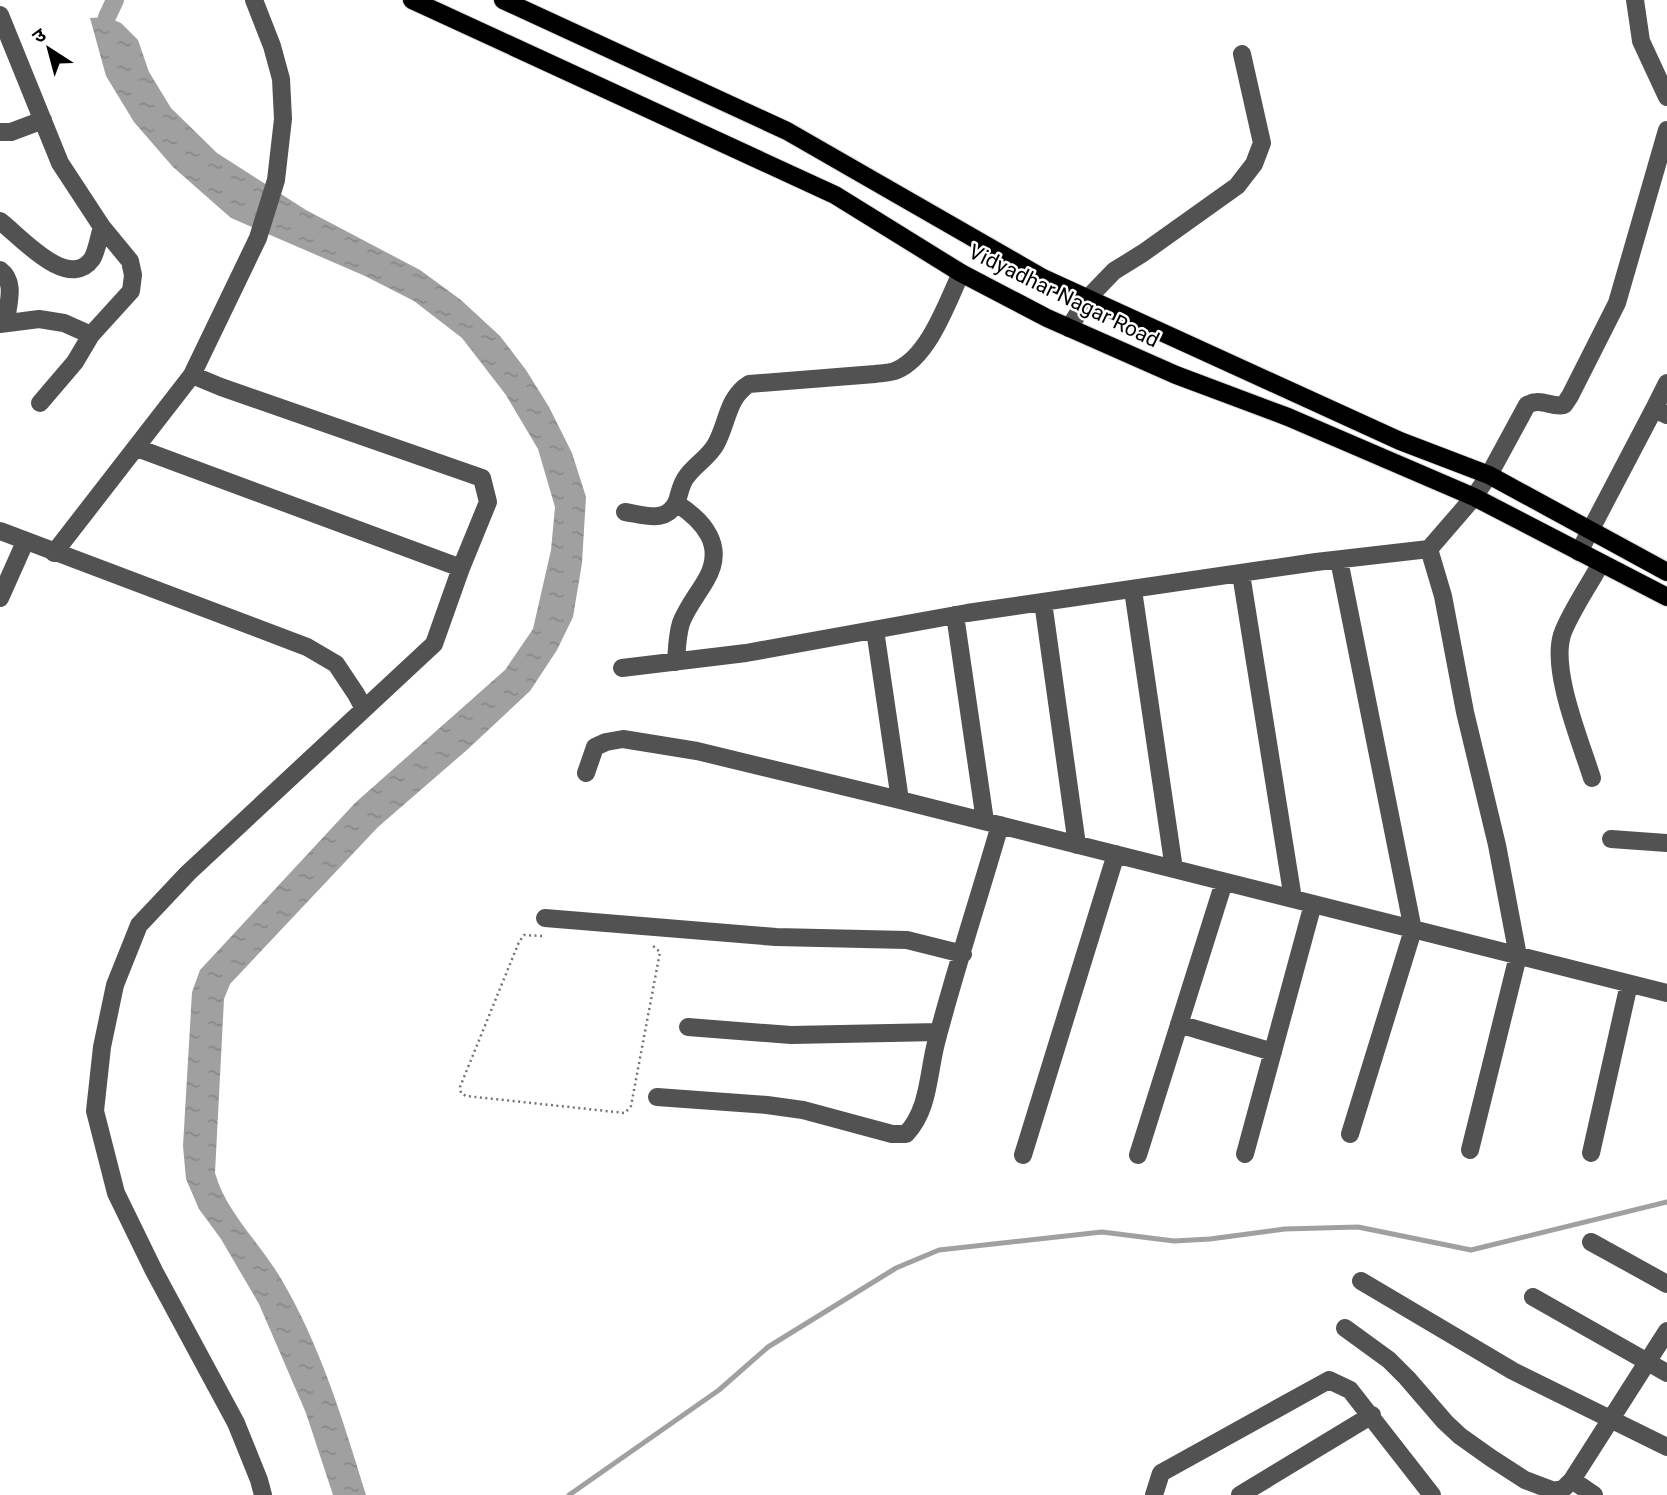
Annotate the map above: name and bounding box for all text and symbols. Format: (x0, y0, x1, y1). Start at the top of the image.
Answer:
north arrow (14, 14, 84, 84)
text: उ (28, 23, 51, 48)
street label: Vidyadhar Nagar Road (965, 239, 1163, 353)

